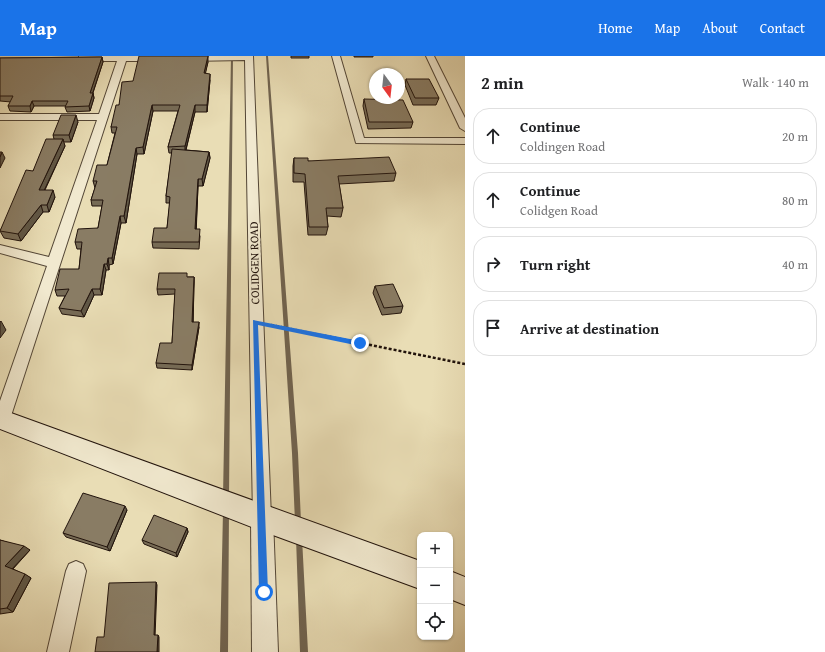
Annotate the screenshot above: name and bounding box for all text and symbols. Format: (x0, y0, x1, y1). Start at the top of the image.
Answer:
text: Map (20, 14, 57, 42)
text: Home (598, 18, 633, 38)
text: Map (655, 18, 680, 38)
text: About (702, 18, 738, 38)
text: Contact (760, 18, 805, 38)
north arrow (369, 68, 405, 104)
text: 2 min (481, 70, 523, 95)
text: Walk · 140 m (742, 73, 809, 92)
text: Continue (520, 116, 581, 137)
icon: ahead (482, 125, 504, 147)
text: 20 m (782, 127, 808, 146)
text: Coldingen Road (520, 137, 605, 156)
text: Continue (520, 180, 581, 201)
icon: ahead (482, 189, 504, 211)
text: 80 m (782, 191, 808, 210)
text: Colidgen Road (520, 201, 598, 220)
street label: COLIDGEN ROAD (245, 222, 263, 304)
icon: right (482, 253, 504, 275)
text: Turn right (520, 254, 591, 275)
text: 40 m (782, 255, 808, 274)
icon: arrive (482, 317, 504, 339)
text: Arrive at destination (520, 318, 659, 339)
route end (351, 334, 369, 352)
map controls (417, 532, 453, 640)
button: + (417, 532, 453, 568)
button: − (417, 568, 453, 604)
route start (255, 583, 273, 601)
button: locate (417, 604, 453, 640)

